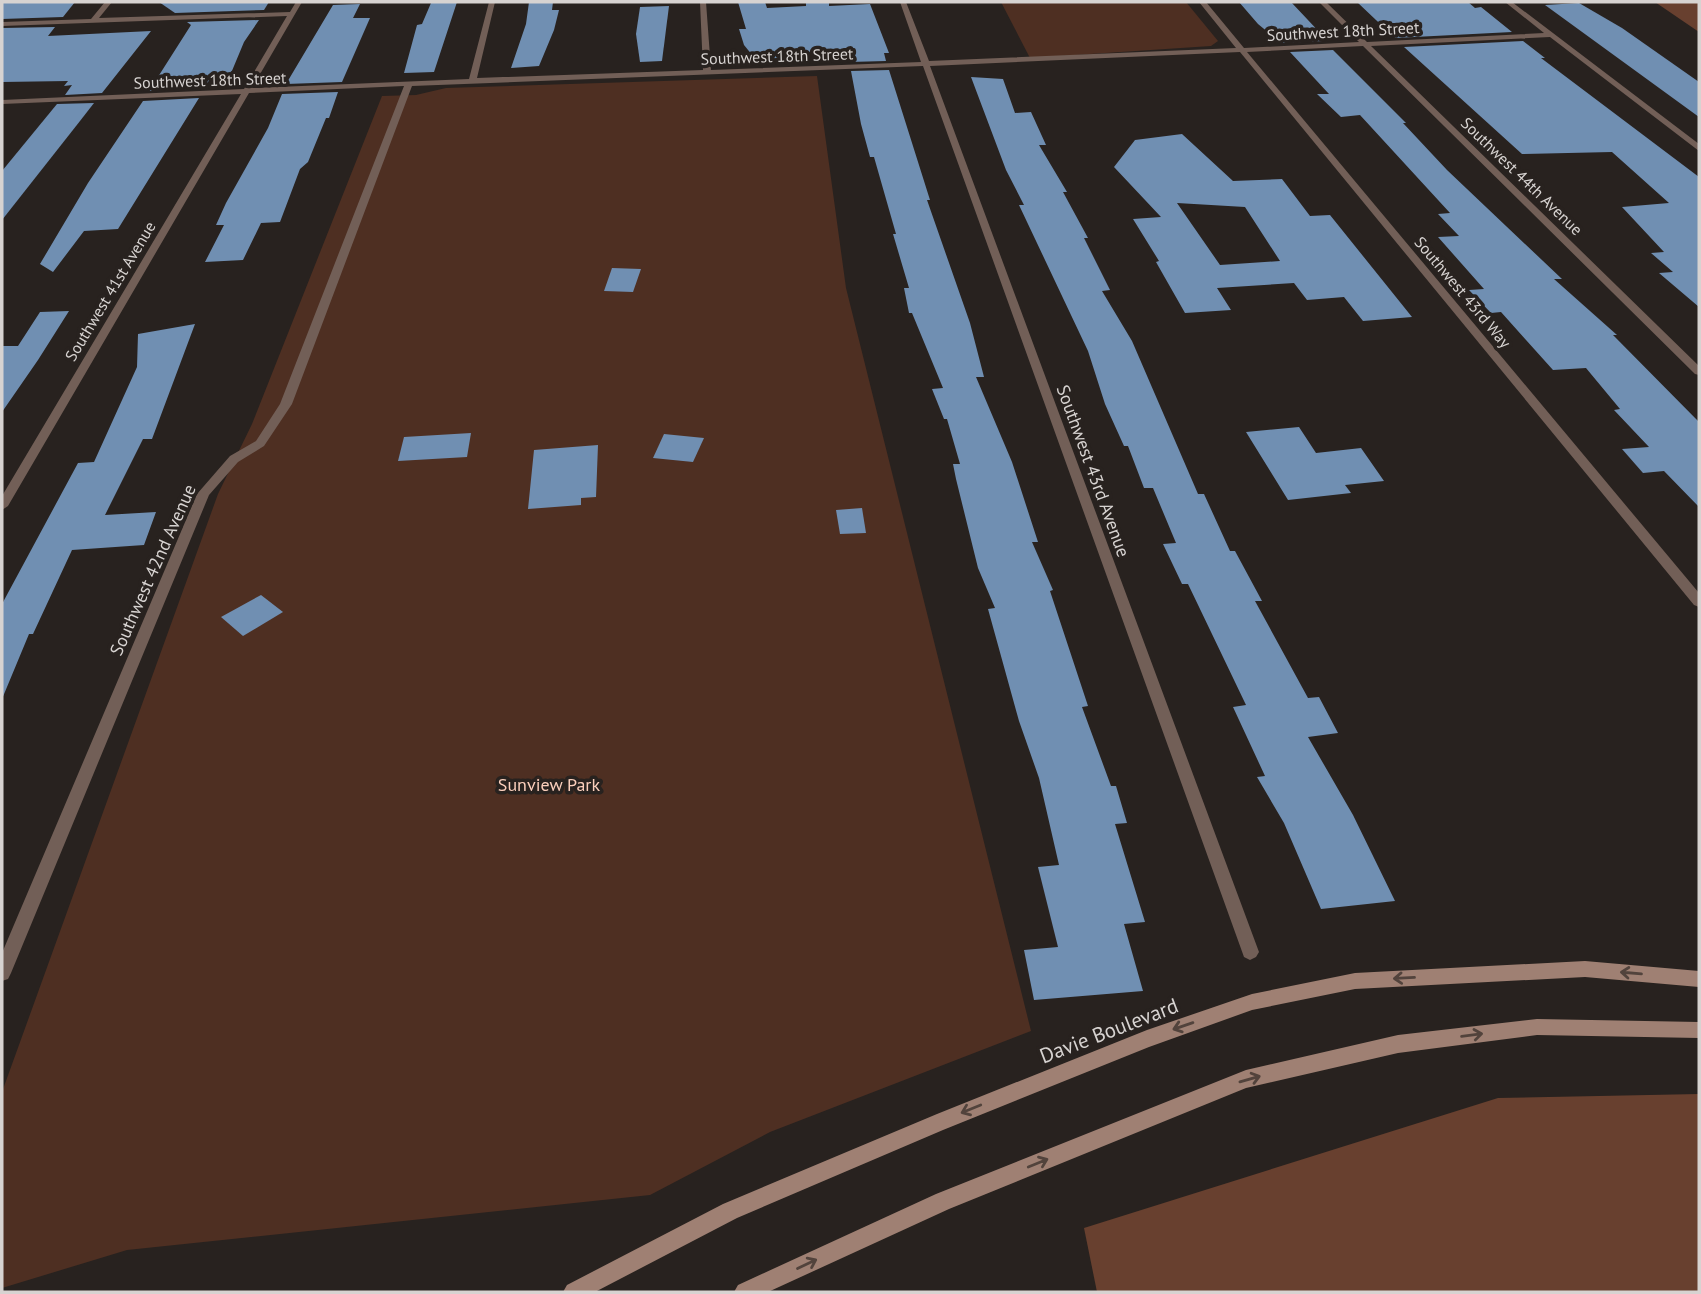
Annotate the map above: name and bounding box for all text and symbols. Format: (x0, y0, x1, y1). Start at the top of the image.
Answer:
street label: Southwest 18th Street (1266, 17, 1420, 45)
street label: Southwest 18th Street (700, 43, 854, 69)
street label: Southwest 18th Street (133, 67, 287, 93)
street label: Southwest 44th Avenue (1457, 113, 1587, 239)
street label: Southwest 41st Avenue (60, 218, 160, 364)
street label: Southwest 43rd Way (1411, 232, 1516, 352)
street label: Southwest 43rd Avenue (1052, 382, 1135, 560)
street label: Southwest 42nd Avenue (104, 481, 201, 659)
park label: Sunview Park (498, 773, 601, 796)
one-way arrow (1621, 966, 1643, 979)
one-way arrow (1393, 972, 1416, 985)
street label: Davie Boulevard (1036, 992, 1182, 1069)
one-way arrow (1173, 1021, 1195, 1033)
one-way arrow (1461, 1028, 1483, 1041)
one-way arrow (1238, 1072, 1260, 1085)
one-way arrow (961, 1104, 983, 1117)
one-way arrow (1027, 1155, 1048, 1168)
one-way arrow (796, 1256, 817, 1270)

